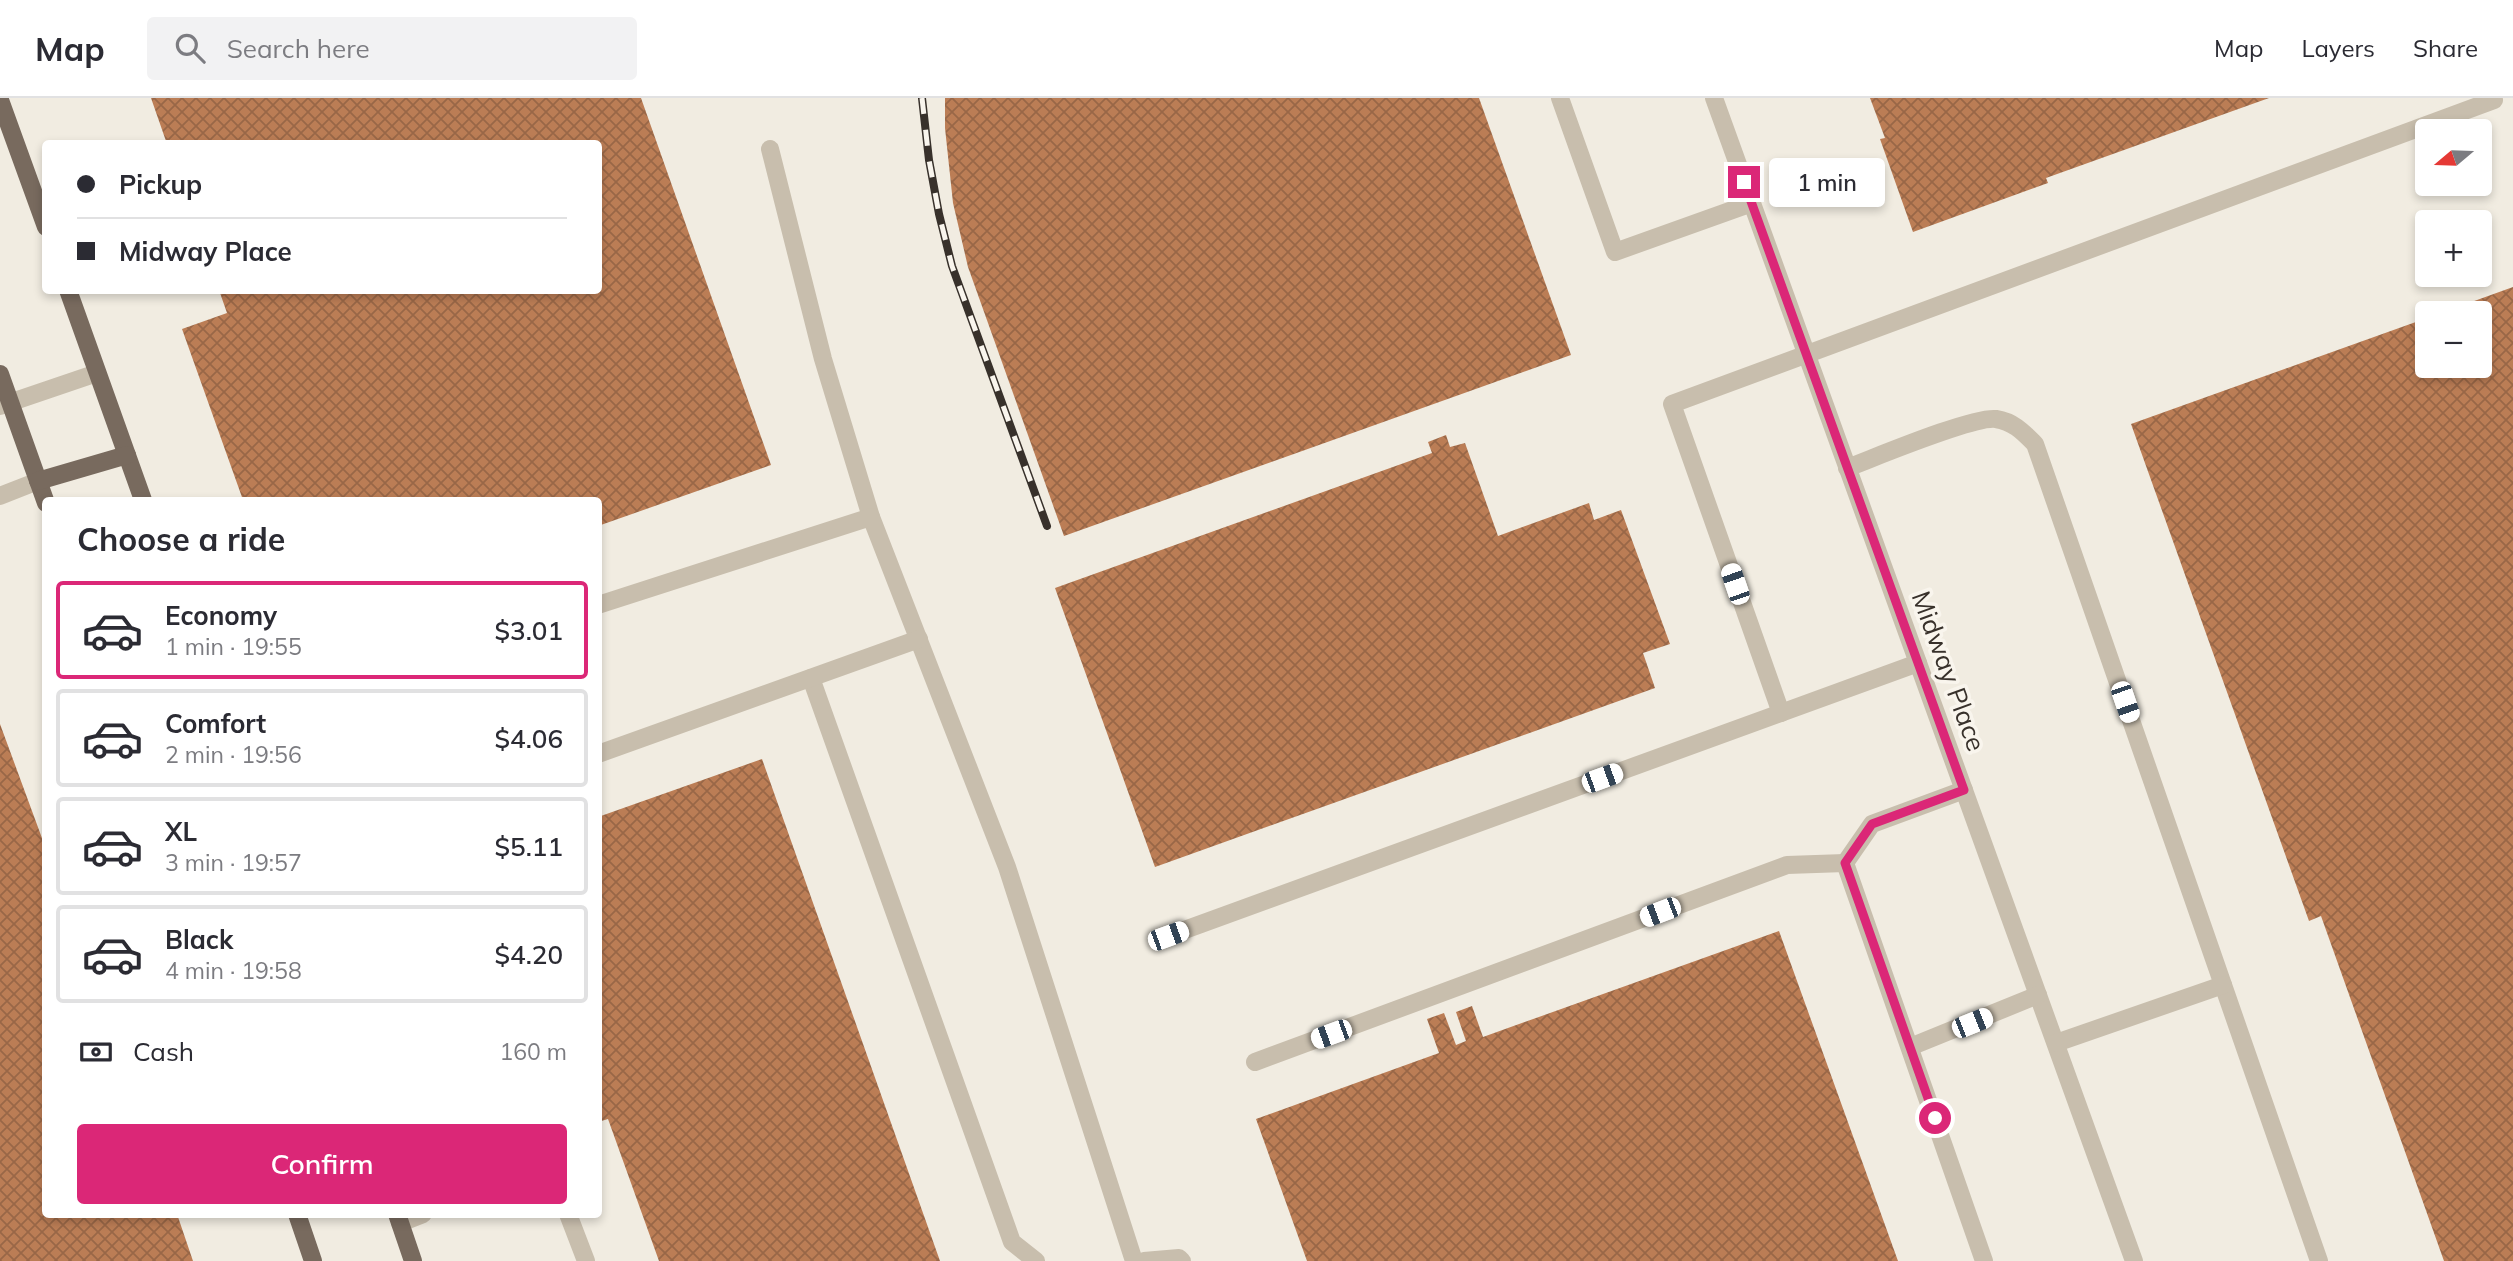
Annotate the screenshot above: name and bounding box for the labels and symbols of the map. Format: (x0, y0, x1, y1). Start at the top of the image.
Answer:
north arrow (2415, 119, 2492, 196)
callout: 1 min (1768, 158, 1884, 206)
route end (1728, 166, 1760, 198)
car (1719, 561, 1752, 607)
street label: Midway Place (1905, 586, 1993, 756)
car (2109, 679, 2142, 725)
car (1579, 761, 1626, 795)
car (1637, 895, 1684, 929)
car (1145, 919, 1192, 953)
car (1949, 1005, 1996, 1041)
car (1308, 1017, 1355, 1051)
route start (1919, 1102, 1951, 1134)

